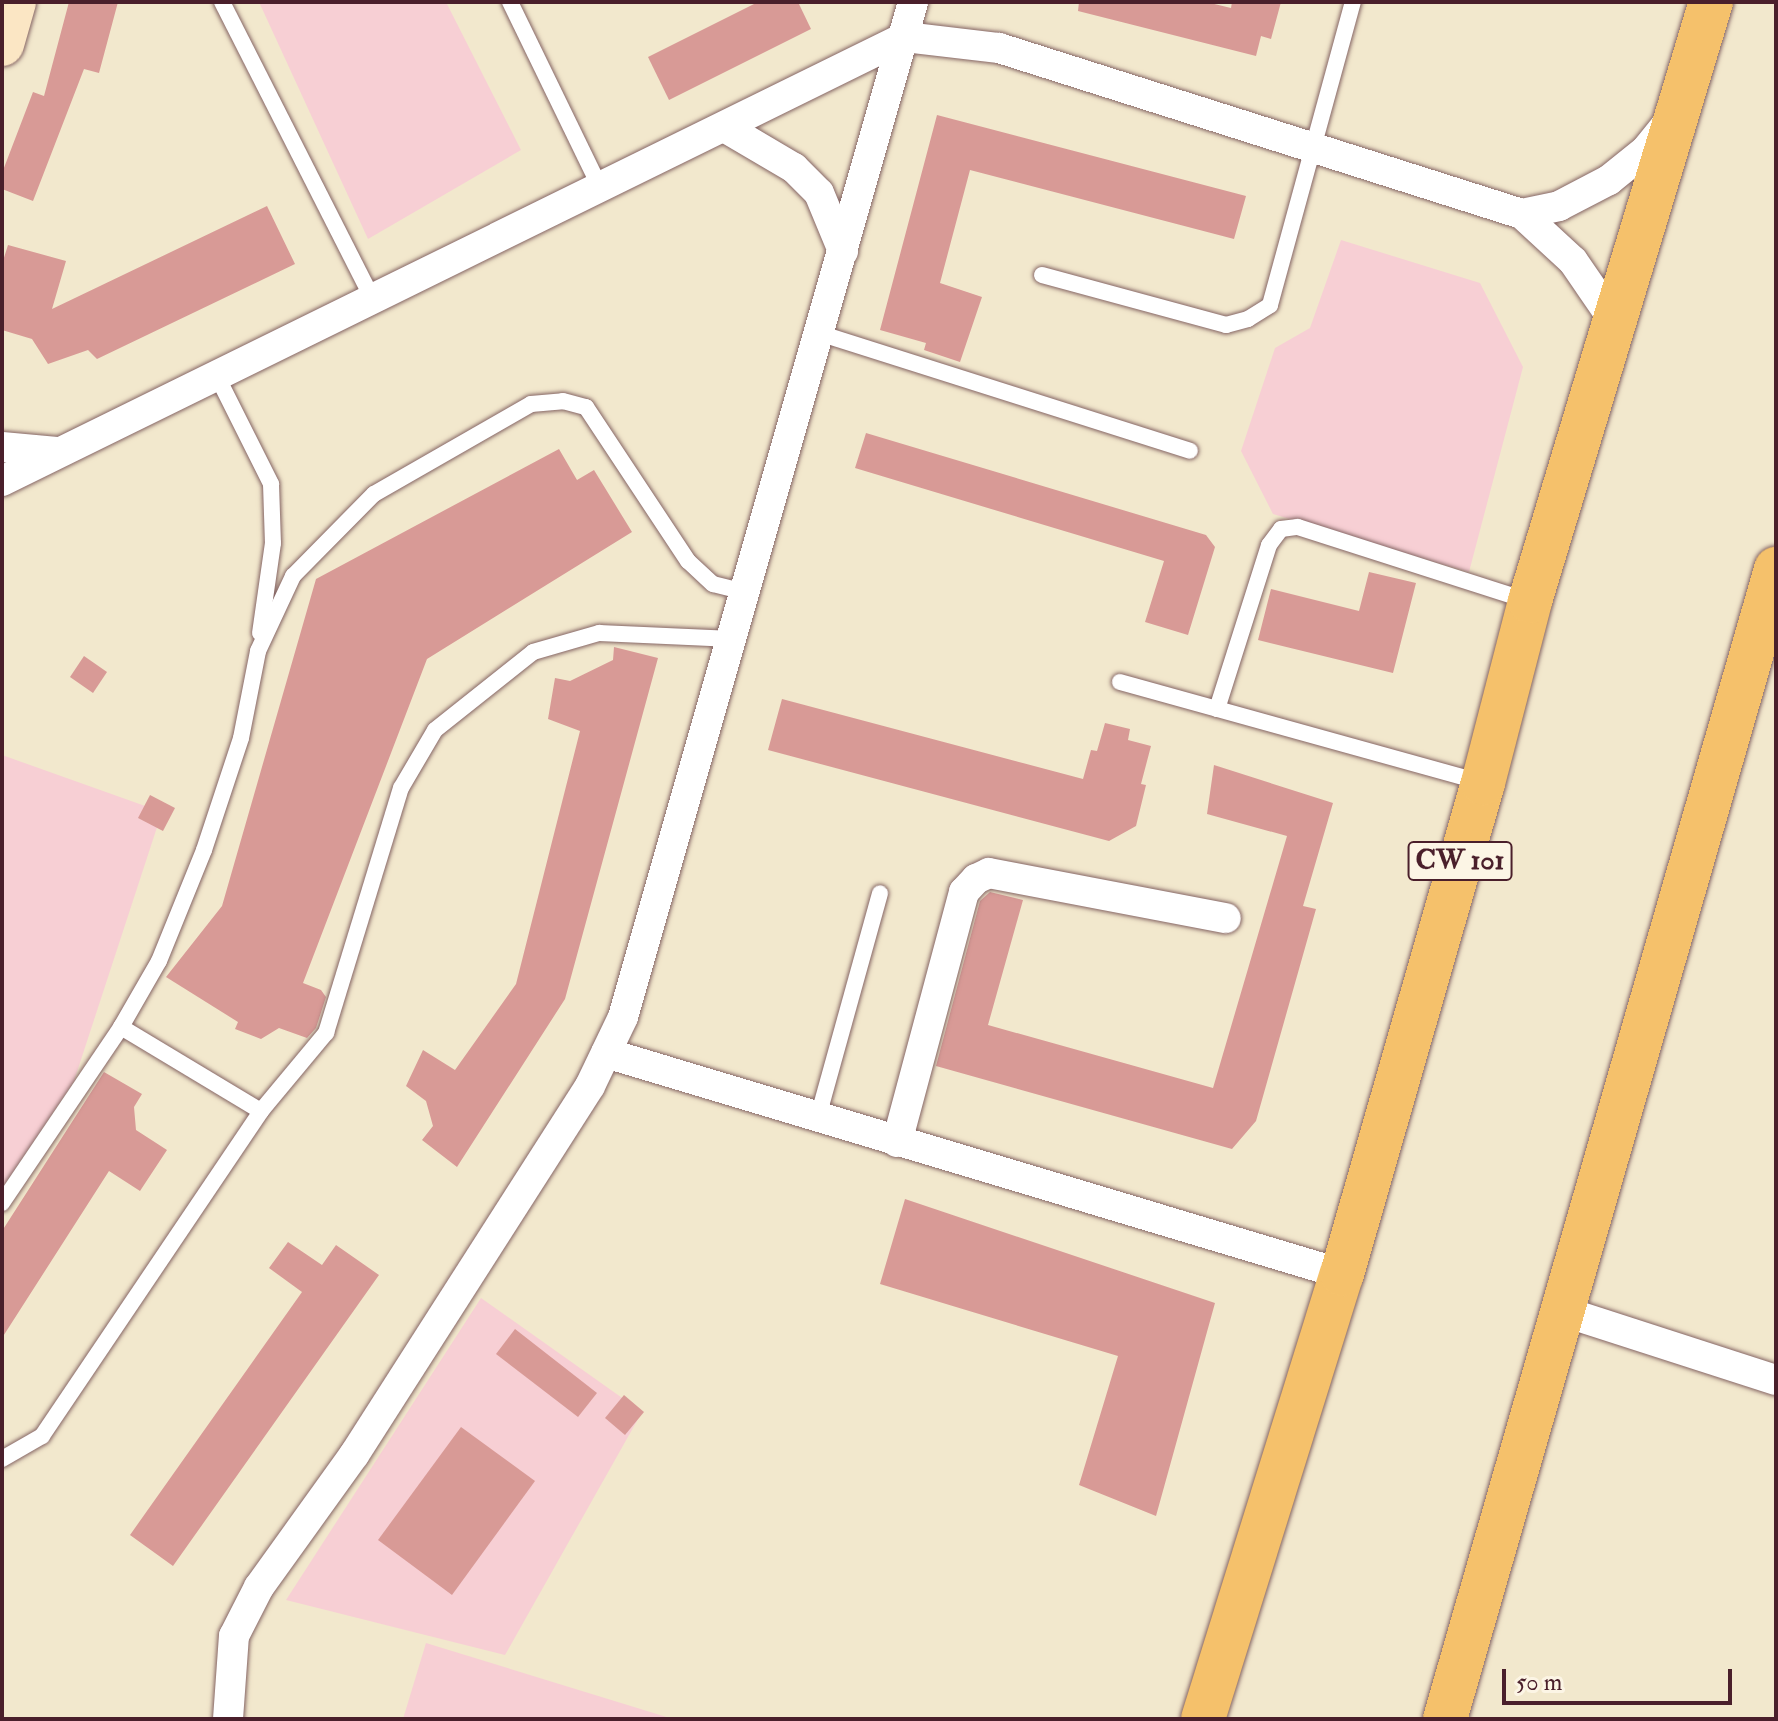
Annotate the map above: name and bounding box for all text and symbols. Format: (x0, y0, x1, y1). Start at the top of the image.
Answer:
road number: CW 101 (1406, 837, 1514, 885)
scale bar (1506, 1653, 1736, 1703)
text: 50 m (1516, 1667, 1562, 1698)

